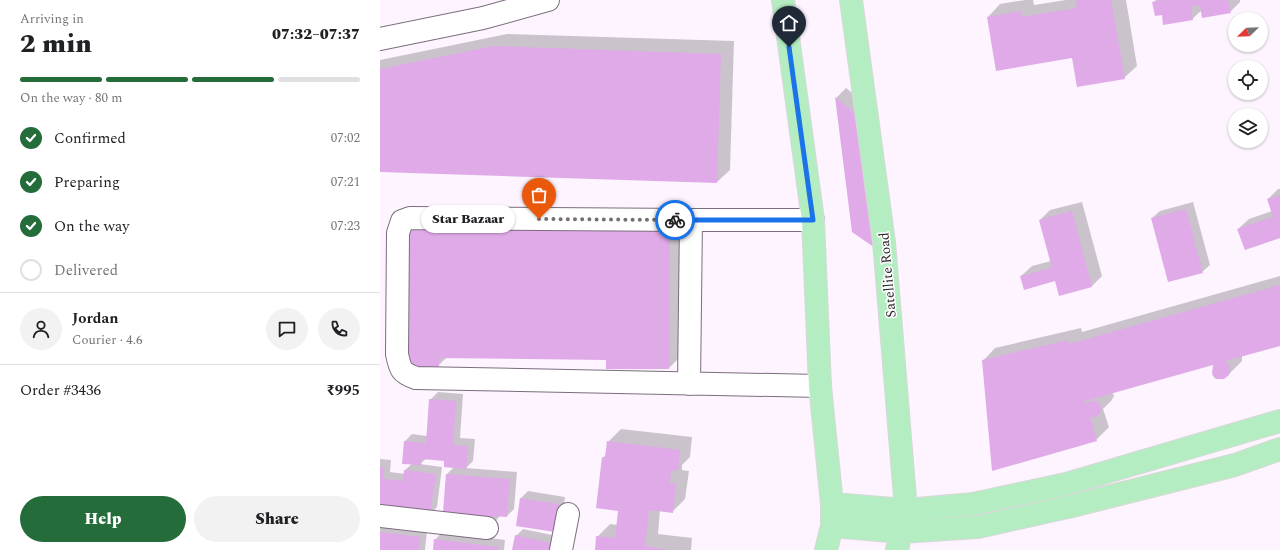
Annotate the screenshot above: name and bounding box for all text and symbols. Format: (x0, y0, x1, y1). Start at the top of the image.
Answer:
pin (772, 6, 806, 47)
text: Arriving in (20, 9, 84, 29)
icon: home (778, 12, 800, 34)
north arrow (1228, 12, 1268, 52)
map controls (1228, 12, 1268, 148)
text: 07:32–07:37 (272, 23, 360, 46)
text: 2 min (20, 24, 92, 64)
button: locate (1228, 60, 1268, 100)
text: On the way · 80 m (20, 88, 123, 108)
button: layers (1228, 108, 1268, 148)
icon: check (20, 127, 42, 149)
text: Confirmed (54, 127, 126, 150)
text: 07:02 (331, 128, 360, 148)
icon: check (20, 171, 42, 193)
text: Preparing (54, 171, 120, 194)
text: 07:21 (331, 172, 360, 192)
pin (522, 178, 556, 219)
icon: bag (528, 184, 550, 206)
courier (655, 200, 695, 240)
callout: Star Bazaar (421, 205, 515, 233)
text: Star Bazaar (432, 209, 504, 229)
icon: bike (664, 209, 686, 231)
icon: check (20, 215, 42, 237)
text: On the way (54, 215, 129, 238)
text: 07:23 (331, 216, 360, 236)
street label: Satellite Road (873, 231, 902, 319)
text: Delivered (54, 259, 118, 282)
text: Jordan (72, 307, 119, 330)
button: person (20, 308, 62, 350)
button: chat (266, 308, 308, 350)
button: phone (318, 308, 360, 350)
text: Courier · 4.6 (72, 330, 142, 350)
text: Order #3436 (20, 379, 101, 402)
text: ₹995 (326, 379, 360, 402)
button: Help (20, 496, 186, 542)
button: Share (194, 496, 360, 542)

